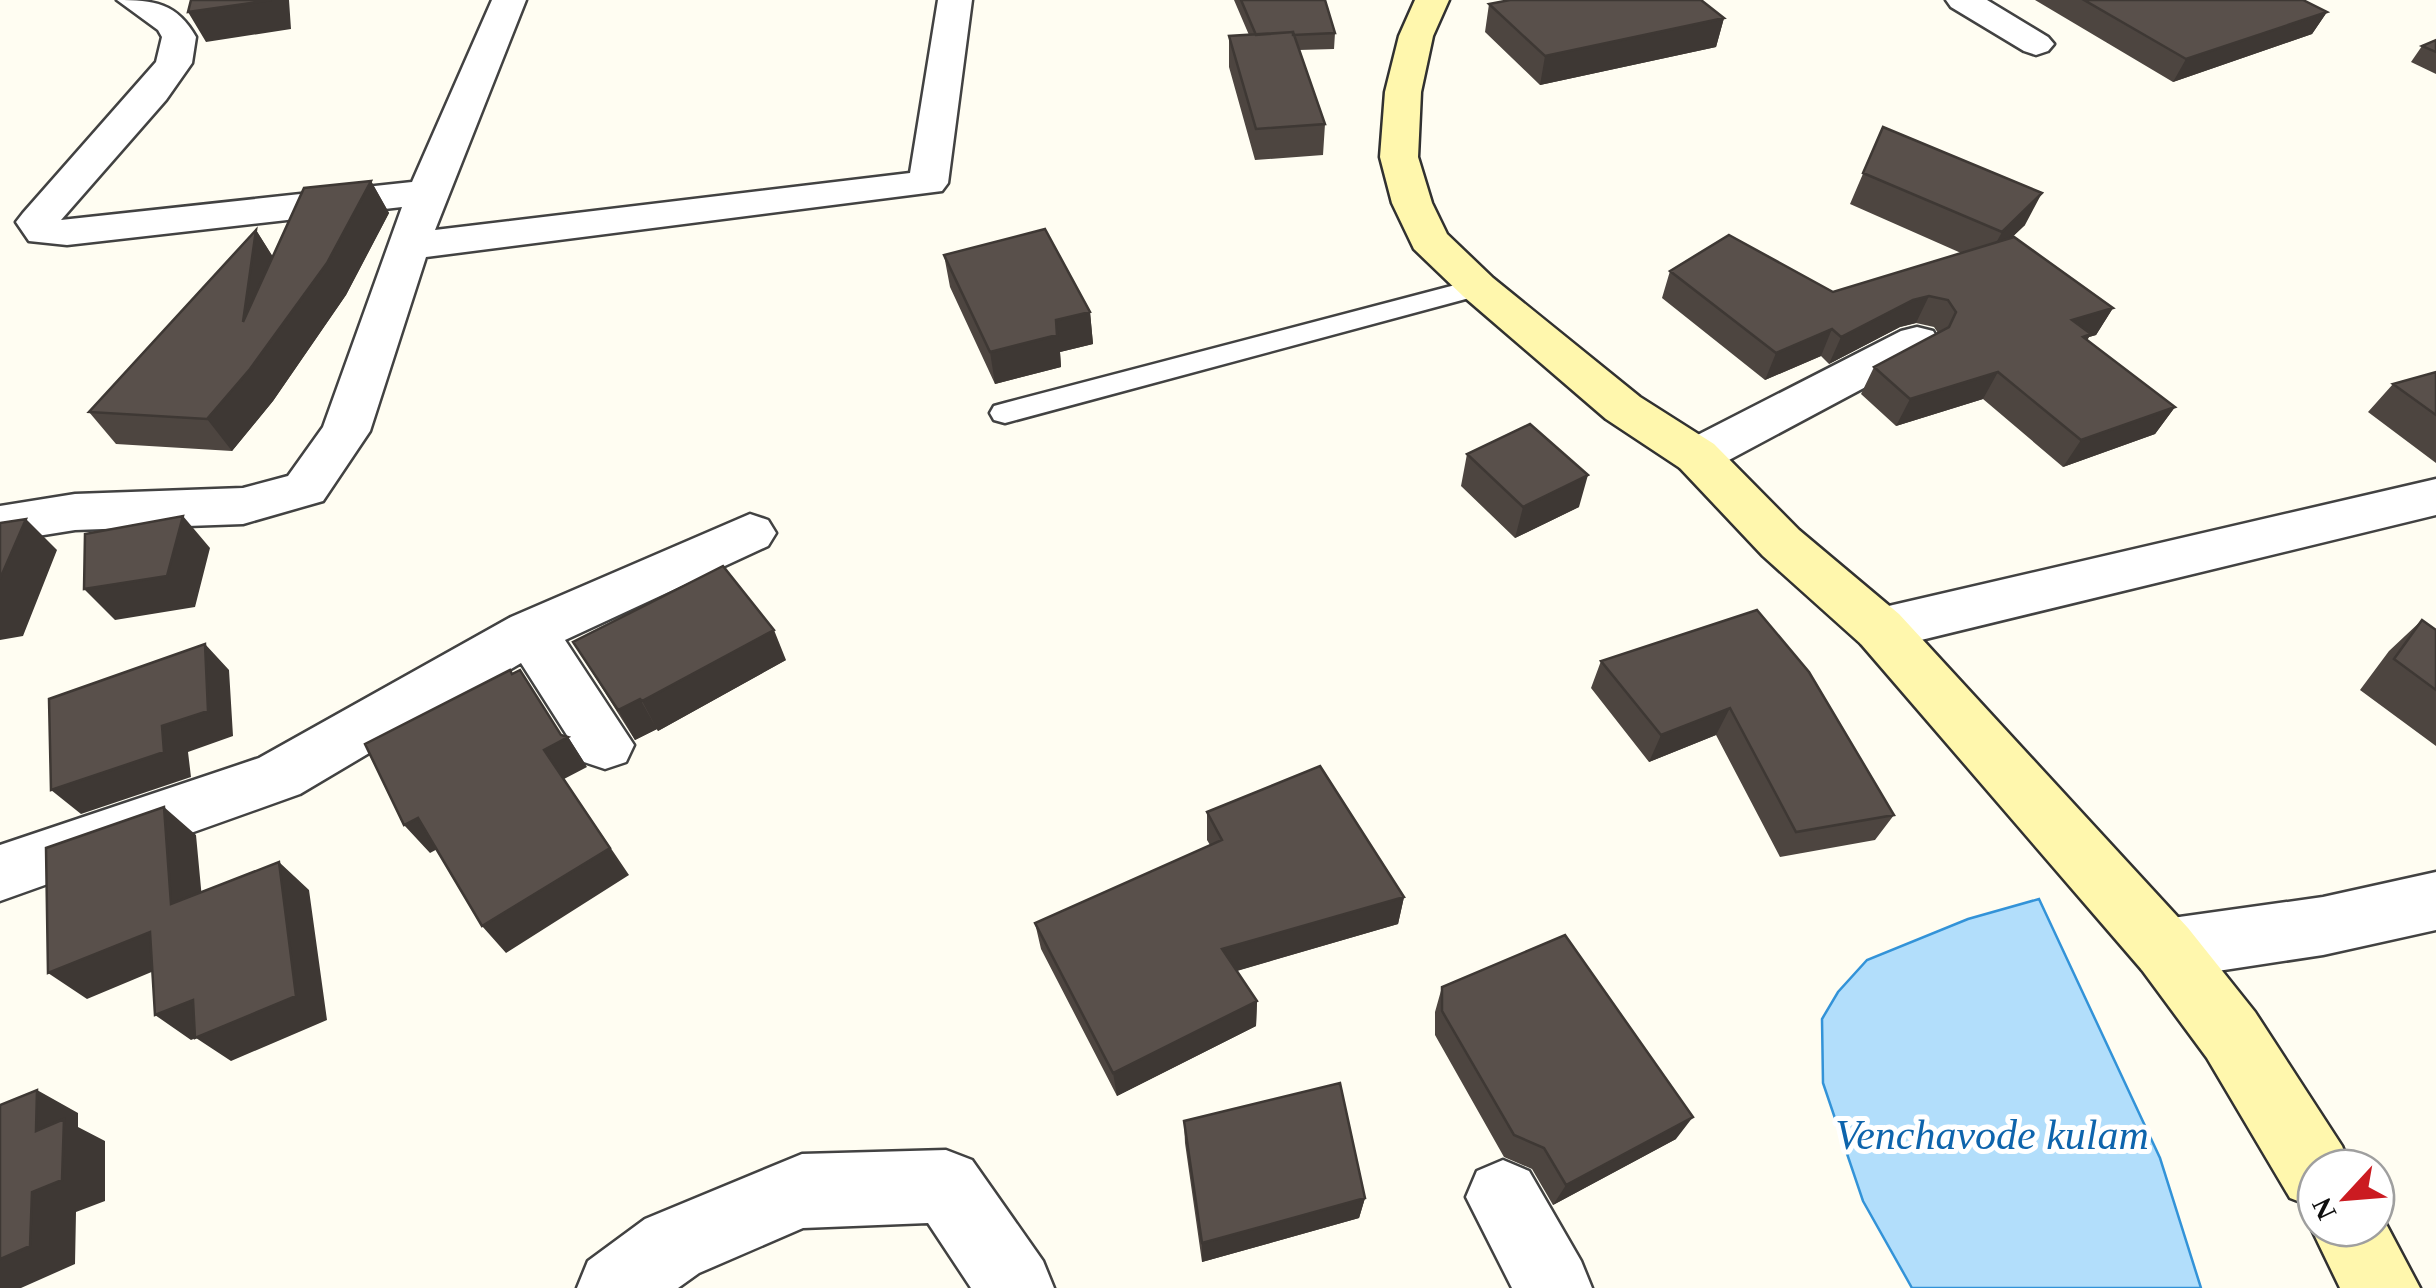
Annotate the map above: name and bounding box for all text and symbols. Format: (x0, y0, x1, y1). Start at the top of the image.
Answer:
water label: Venchavode kulam (1835, 1112, 2149, 1158)
north arrow (2296, 1148, 2396, 1248)
text: N (2306, 1193, 2342, 1225)

